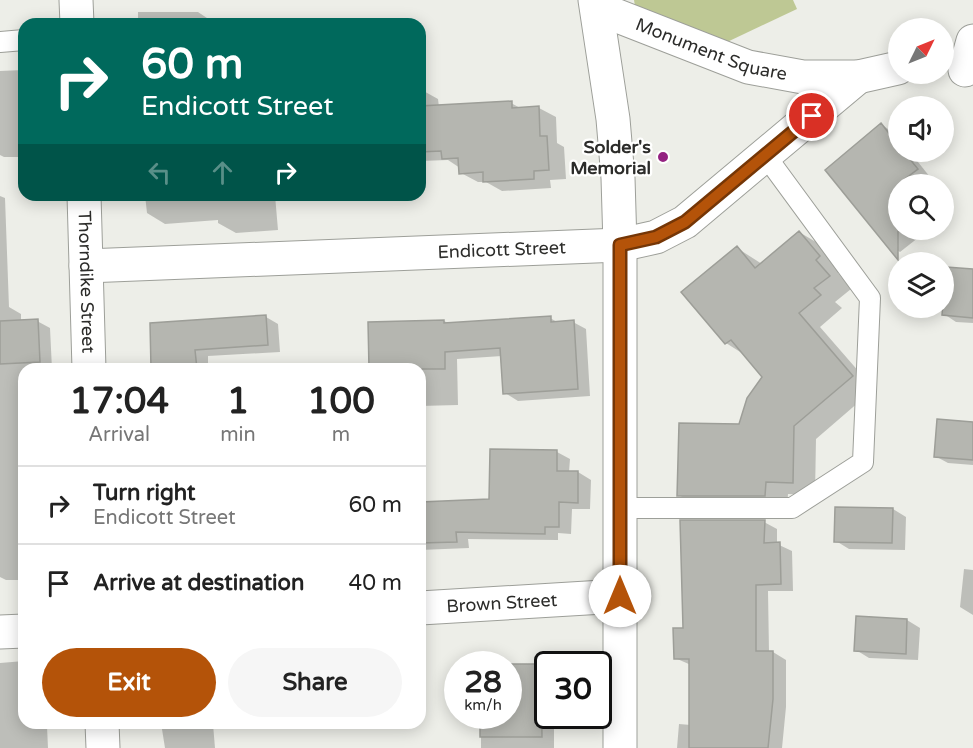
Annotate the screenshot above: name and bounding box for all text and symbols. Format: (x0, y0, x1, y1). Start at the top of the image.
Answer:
street label: Monument Square (632, 13, 789, 85)
north arrow (888, 18, 954, 84)
map controls (888, 18, 954, 318)
text: 60 m (141, 39, 243, 90)
icon: right (42, 42, 120, 120)
text: Endicott Street (141, 90, 334, 123)
pin (786, 90, 837, 141)
button: sound (888, 96, 954, 162)
icon: arrive (795, 99, 828, 132)
place label: Solder's Memorial (570, 136, 651, 179)
marker: Solder's Memorial (656, 150, 670, 164)
icon: left (143, 156, 176, 189)
icon: ahead (206, 156, 239, 189)
icon: right (269, 156, 302, 189)
button: search (888, 174, 954, 240)
street label: Thorndike Street (73, 210, 100, 354)
street label: Endicott Street (437, 236, 566, 263)
button: layers (888, 252, 954, 318)
text: 17:04 (69, 380, 169, 423)
text: 1 (227, 380, 249, 423)
text: 100 (307, 380, 375, 423)
text: Arrival (88, 423, 150, 447)
text: min (220, 423, 256, 447)
text: m (332, 423, 350, 447)
text: Turn right (93, 480, 195, 506)
icon: right (42, 489, 75, 522)
text: 60 m (348, 492, 402, 518)
text: Endicott Street (93, 506, 236, 530)
position arrow (588, 564, 652, 628)
icon: arrive (42, 567, 75, 600)
text: Arrive at destination (93, 570, 304, 596)
text: 40 m (348, 570, 402, 596)
street label: Brown Street (446, 589, 558, 617)
button: Exit (42, 648, 216, 717)
button: Share (228, 648, 402, 717)
speed limit sign: 30 (534, 651, 612, 729)
text: 28 (464, 664, 502, 701)
text: km/h (464, 696, 502, 714)

